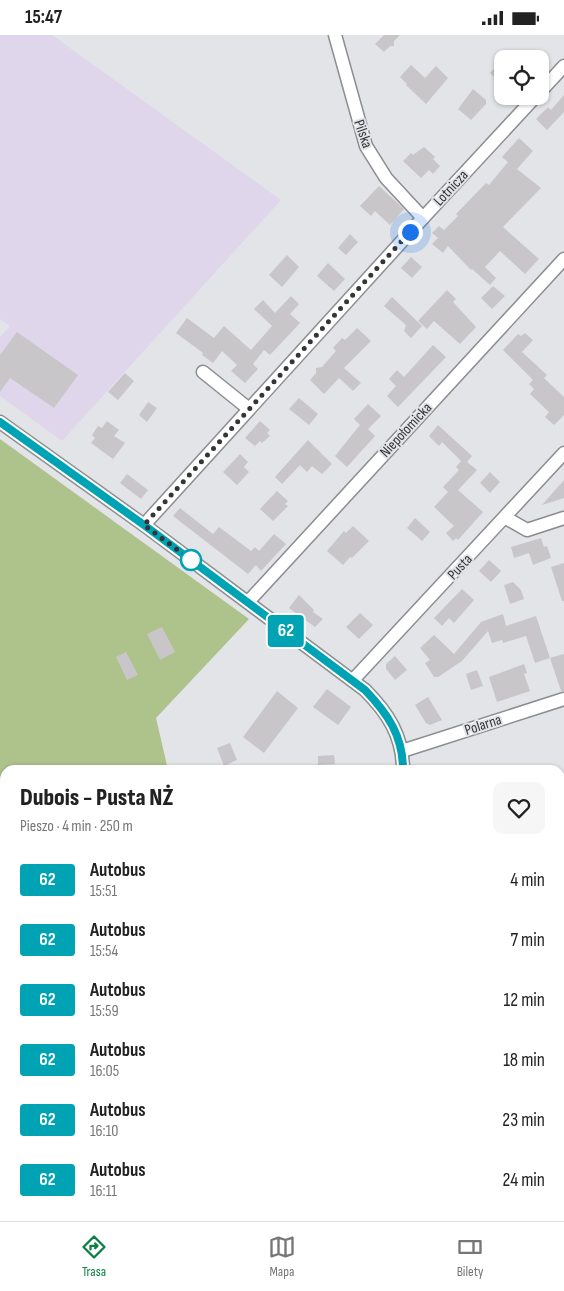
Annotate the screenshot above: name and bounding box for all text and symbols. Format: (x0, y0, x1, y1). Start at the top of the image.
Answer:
text: 15:47 (25, 6, 62, 29)
map controls (494, 50, 549, 105)
button: locate (494, 50, 549, 105)
street label: Pilska (349, 117, 377, 151)
street label: Lotnicza (430, 166, 473, 210)
your location (398, 220, 423, 245)
street label: Niepołomicka (376, 399, 436, 461)
unlabelled marker (180, 549, 202, 571)
street label: Pusta (443, 550, 477, 584)
line badge: 62 (264, 615, 308, 647)
text: 62 (278, 620, 294, 641)
street label: Polarna (462, 710, 504, 740)
button: heart (493, 782, 545, 834)
text: Dubois - Pusta NŻ (20, 783, 173, 812)
text: Pieszo · 4 min · 250 m (20, 817, 133, 836)
text: Autobus (90, 859, 146, 882)
text: 62 (39, 869, 56, 890)
text: 4 min (510, 869, 545, 892)
text: 15:51 (90, 882, 117, 901)
text: Autobus (90, 919, 146, 942)
text: 62 (39, 929, 56, 950)
text: 7 min (511, 929, 545, 952)
text: 15:54 (90, 942, 118, 961)
text: Autobus (90, 979, 146, 1002)
text: 62 (39, 989, 56, 1010)
text: 12 min (503, 989, 545, 1012)
text: 15:59 (90, 1002, 119, 1021)
text: Autobus (90, 1039, 146, 1062)
text: 62 (39, 1049, 56, 1070)
text: 18 min (503, 1049, 545, 1072)
text: 16:05 (90, 1062, 119, 1081)
text: Autobus (90, 1099, 146, 1122)
text: 62 (39, 1109, 56, 1130)
text: 23 min (502, 1109, 545, 1132)
text: 16:10 (90, 1122, 118, 1141)
text: Autobus (90, 1159, 146, 1182)
text: 62 (39, 1169, 56, 1190)
text: 24 min (502, 1169, 545, 1192)
text: 16:11 (90, 1182, 117, 1201)
tab: Trasa (80, 1233, 108, 1280)
tab: Mapa (268, 1233, 296, 1280)
tab: Bilety (456, 1233, 484, 1280)

